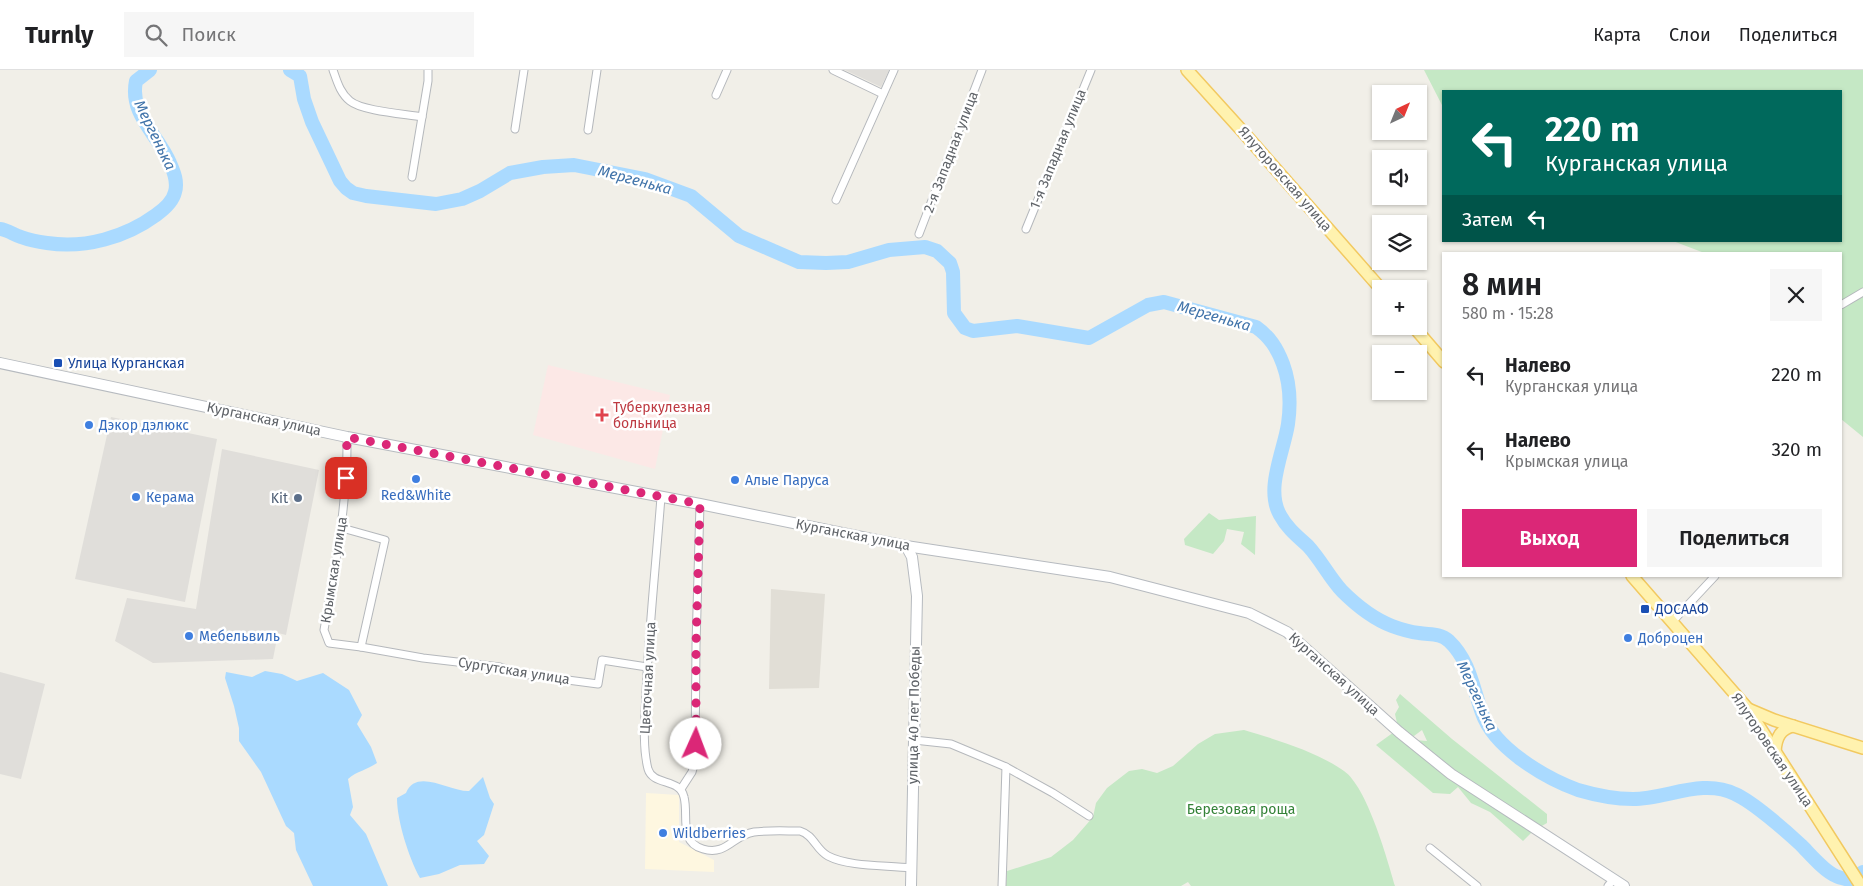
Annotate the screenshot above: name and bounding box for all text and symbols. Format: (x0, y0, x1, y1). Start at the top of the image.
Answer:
search box (124, 12, 474, 57)
text: Turnly (25, 21, 94, 49)
icon: search (142, 21, 170, 49)
text: Поиск (182, 23, 236, 46)
text: Карта (1593, 24, 1641, 46)
text: Слои (1669, 24, 1711, 46)
text: Поделиться (1739, 24, 1838, 46)
north arrow (1372, 85, 1428, 140)
map controls (1372, 85, 1427, 400)
street label: 1-я Западная улица (1026, 87, 1090, 211)
street label: 2-я Западная улица (920, 89, 982, 215)
water label: Мергенька (130, 97, 180, 173)
text: 220 m (1545, 108, 1640, 150)
icon: left (1462, 110, 1527, 175)
street label: Ялуторовская улица (1235, 123, 1335, 235)
button: sound (1372, 150, 1427, 205)
text: Курганская улица (1545, 150, 1728, 177)
water label: Мергенька (596, 162, 674, 198)
icon: left (1523, 205, 1551, 233)
text: Затем (1462, 208, 1513, 231)
button: layers (1372, 215, 1427, 270)
text: 8 мин (1462, 267, 1542, 303)
button: close (1770, 269, 1822, 321)
button: + (1372, 280, 1427, 335)
water label: Мергенька (1175, 297, 1253, 335)
text: 580 m · 15:28 (1462, 304, 1554, 323)
button: − (1372, 345, 1427, 400)
text: Налево (1505, 354, 1571, 377)
place label: Улица Курганская (68, 355, 185, 372)
marker: Улица Курганская (52, 357, 64, 369)
icon: left (1462, 361, 1490, 389)
text: 220 m (1771, 363, 1822, 386)
text: Курганская улица (1505, 377, 1638, 396)
street label: Курганская улица (205, 399, 323, 439)
place label: Туберкулезная больница (613, 399, 711, 432)
marker: Туберкулезная больница (595, 408, 609, 422)
place label: Дэкор дэлюкс (98, 417, 189, 434)
marker: Дэкор дэлюкс (83, 419, 95, 431)
text: Налево (1505, 429, 1571, 452)
icon: left (1462, 436, 1490, 464)
text: 320 m (1771, 438, 1822, 461)
text: Крымская улица (1505, 452, 1628, 471)
pin (325, 457, 367, 499)
icon: arrive (332, 464, 360, 492)
place label: Алые Паруса (745, 472, 829, 489)
marker: Red&White (410, 473, 422, 485)
marker: Алые Паруса (729, 474, 741, 486)
place label: Red&White (381, 487, 451, 504)
place label: Керама (146, 489, 194, 506)
place label: Kit (271, 490, 289, 507)
marker: Керама (130, 491, 142, 503)
marker: Kit (292, 492, 304, 504)
button: Выход (1462, 509, 1637, 567)
button: Поделиться (1647, 509, 1822, 567)
street label: Крымская улица (317, 515, 351, 625)
street label: Курганская улица (794, 516, 912, 554)
place label: ДОСААФ (1654, 601, 1708, 618)
marker: ДОСААФ (1639, 603, 1651, 615)
street label: Цветочная улица (637, 621, 659, 735)
place label: Мебельвиль (199, 628, 280, 645)
street label: Курганская улица (1285, 629, 1383, 719)
marker: Мебельвиль (183, 630, 195, 642)
place label: Доброцен (1637, 630, 1703, 647)
marker: Доброцен (1622, 632, 1634, 644)
street label: улица 40 лет Победы (904, 646, 924, 784)
street label: Сургутская улица (457, 654, 571, 688)
water label: Мергенька (1453, 658, 1501, 734)
street label: Ялуторовская улица (1728, 690, 1816, 810)
position arrow (669, 717, 721, 769)
park label: Березовая роща (1187, 801, 1295, 818)
place label: Wildberries (673, 825, 746, 842)
marker: Wildberries (657, 827, 669, 839)

